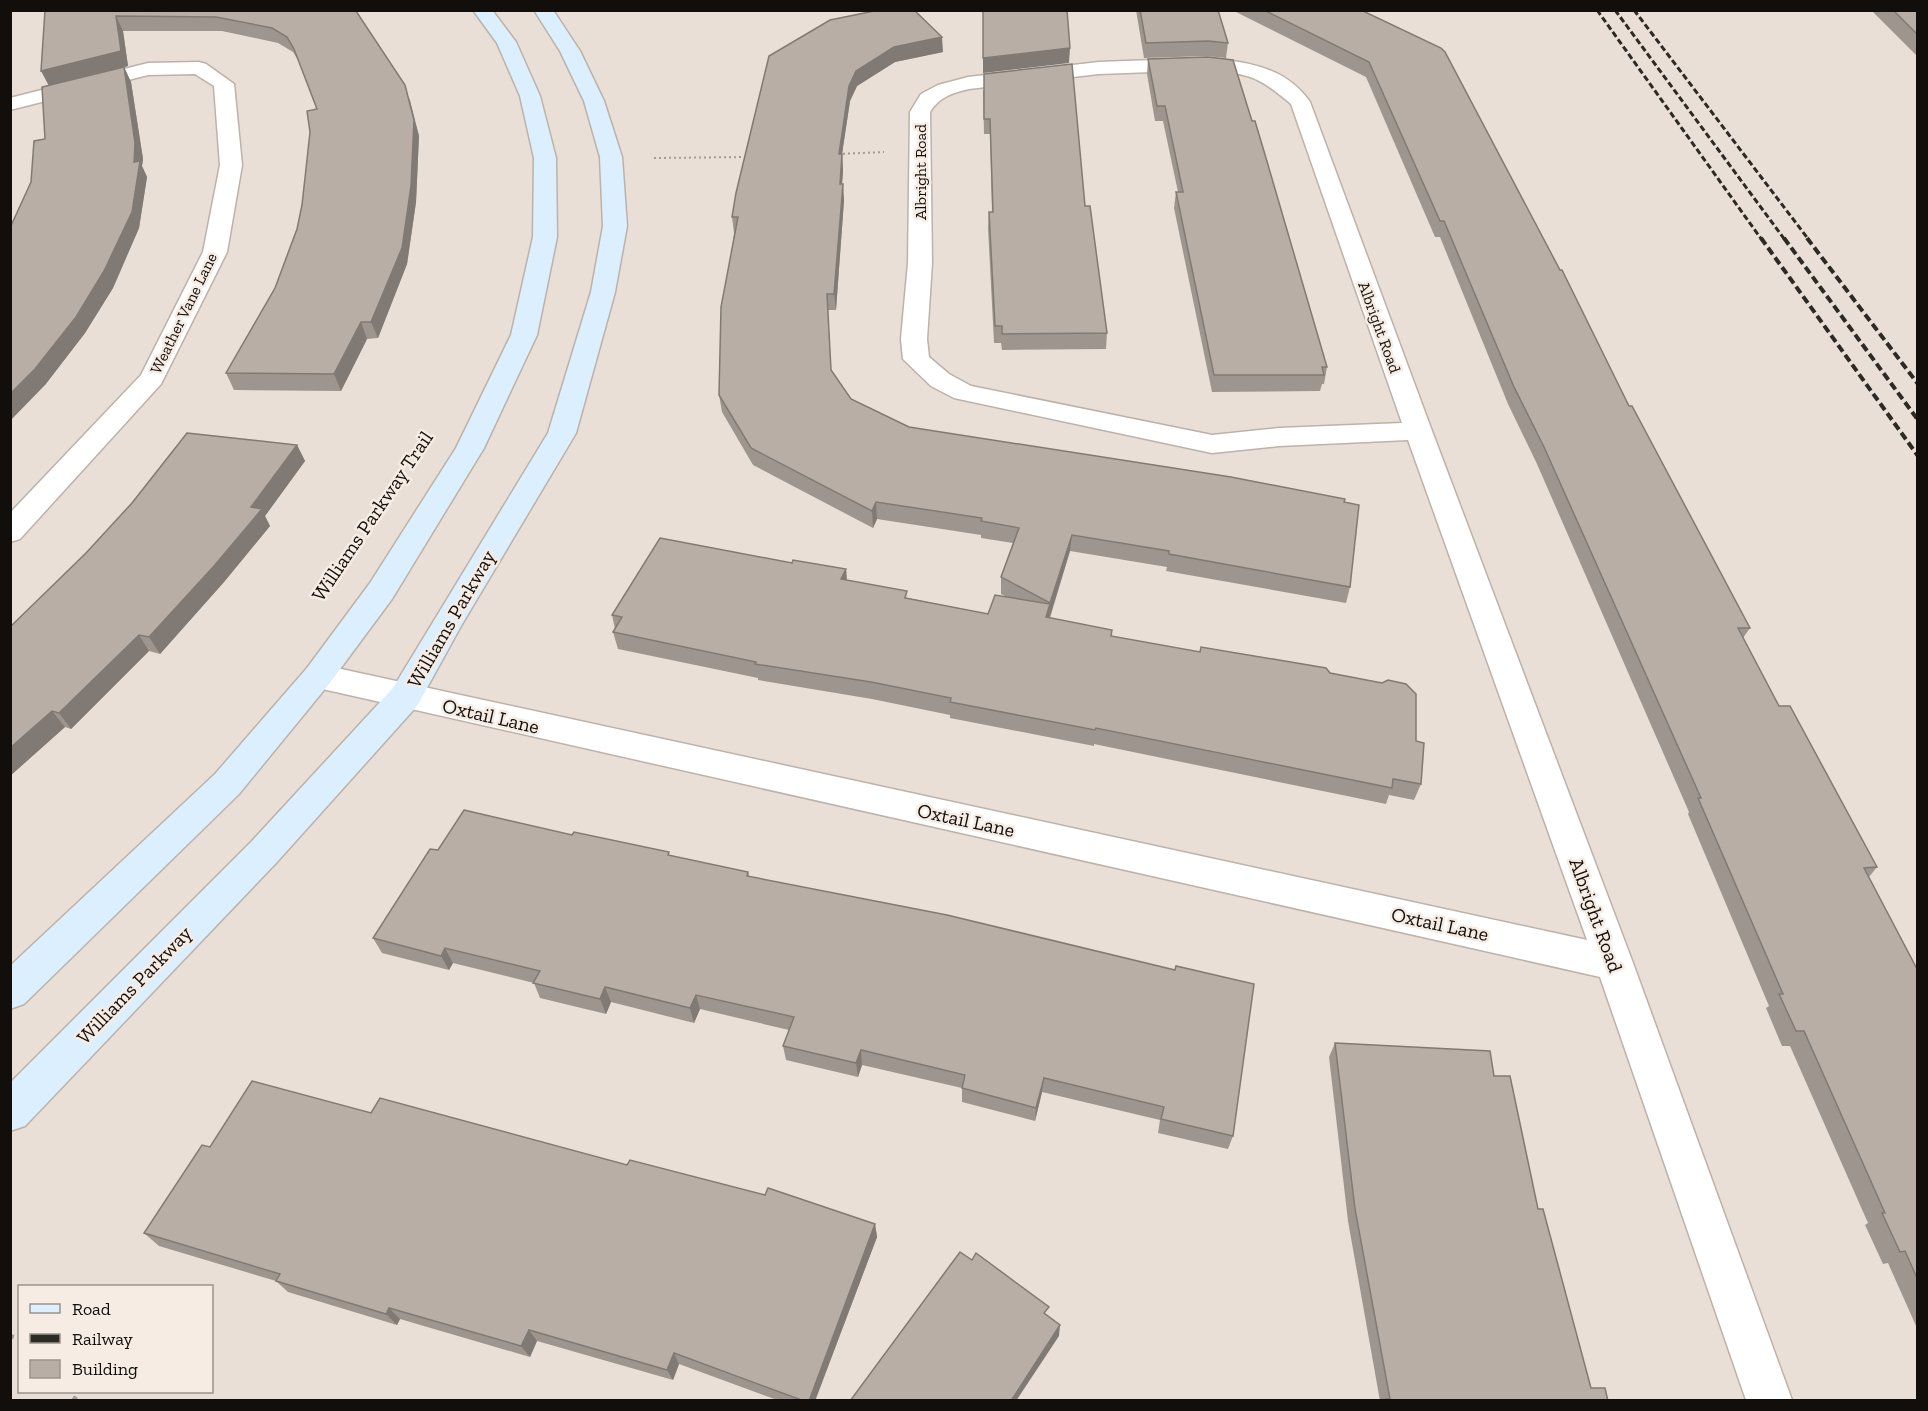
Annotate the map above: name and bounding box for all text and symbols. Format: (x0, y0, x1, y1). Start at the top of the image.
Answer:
street label: Albright Road (911, 124, 930, 220)
street label: Weather Vane Lane (146, 250, 221, 377)
street label: Albright Road (1354, 279, 1405, 376)
street label: Williams Parkway Trail (306, 427, 438, 605)
street label: Williams Parkway (402, 545, 500, 692)
street label: Oxtail Lane (440, 693, 542, 739)
street label: Oxtail Lane (915, 798, 1017, 842)
street label: Albright Road (1564, 854, 1628, 976)
street label: Oxtail Lane (1389, 902, 1491, 946)
street label: Williams Parkway (72, 920, 197, 1049)
legend (18, 1285, 213, 1393)
text: Road (72, 1298, 111, 1320)
text: Railway (72, 1328, 134, 1350)
text: Building (72, 1358, 138, 1380)

